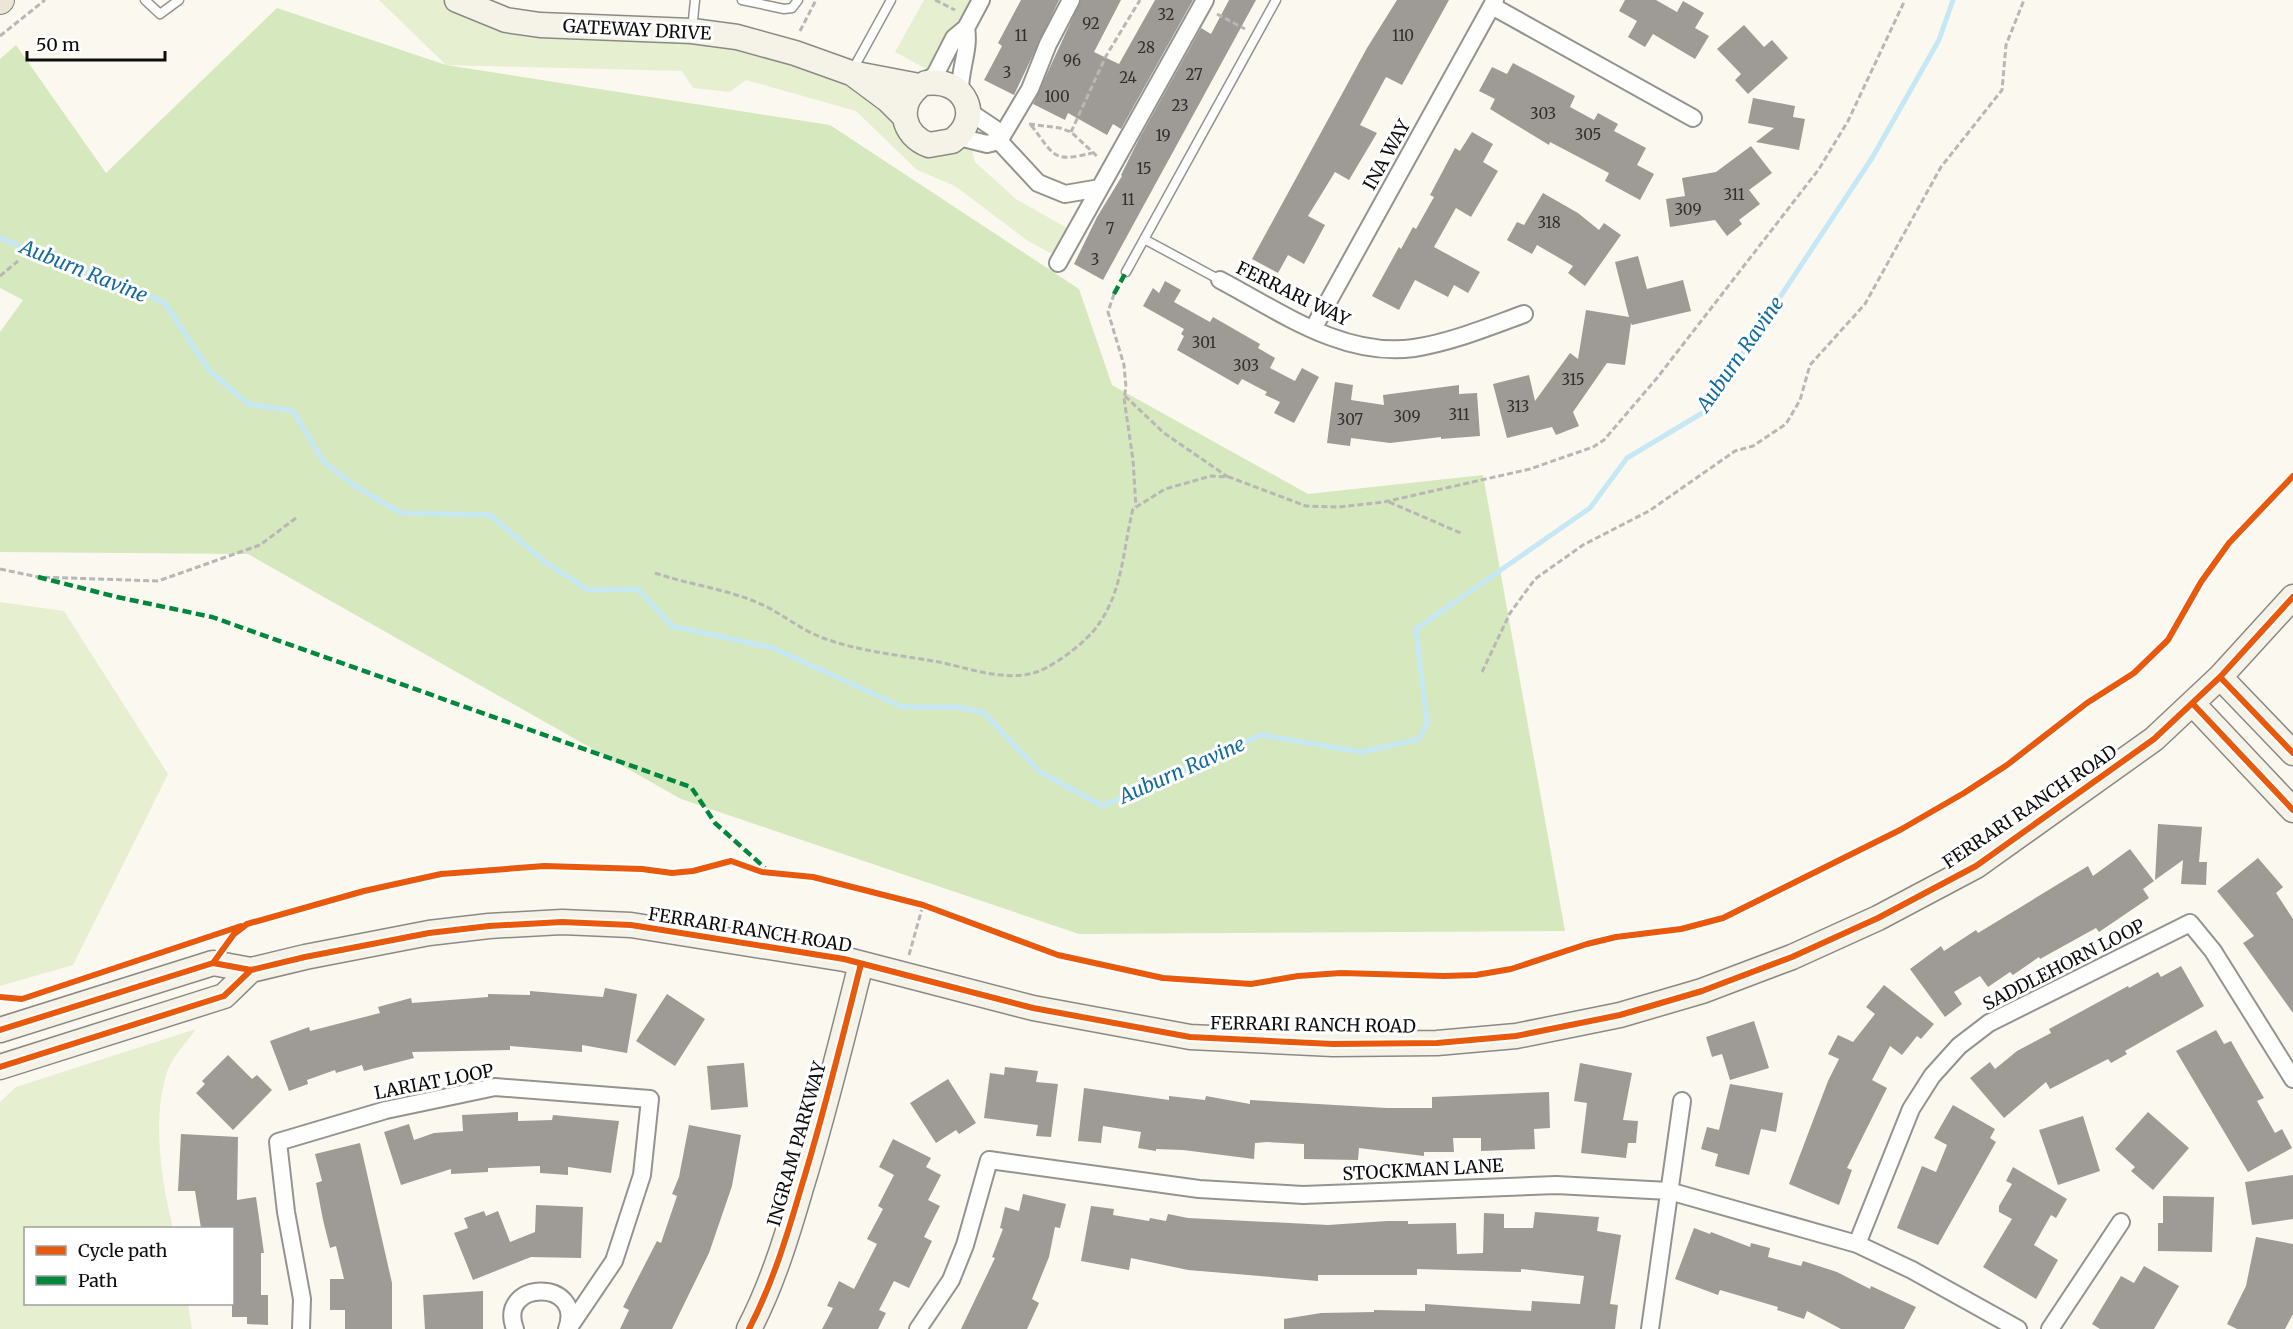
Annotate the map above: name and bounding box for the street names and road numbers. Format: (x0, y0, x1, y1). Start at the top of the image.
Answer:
street label: GATEWAY DRIVE (562, 14, 712, 45)
street label: INA WAY (1358, 115, 1415, 194)
street label: FERRARI WAY (1233, 256, 1354, 331)
street label: FERRARI RANCH ROAD (1938, 740, 2121, 874)
street label: FERRARI RANCH ROAD (647, 902, 853, 957)
street label: SADDLEHORN LOOP (1979, 914, 2149, 1015)
street label: FERRARI RANCH ROAD (1210, 1011, 1416, 1038)
street label: INGRAM PARKWAY (762, 1058, 831, 1229)
street label: LARIAT LOOP (372, 1059, 496, 1104)
street label: STOCKMAN LANE (1342, 1154, 1505, 1185)

